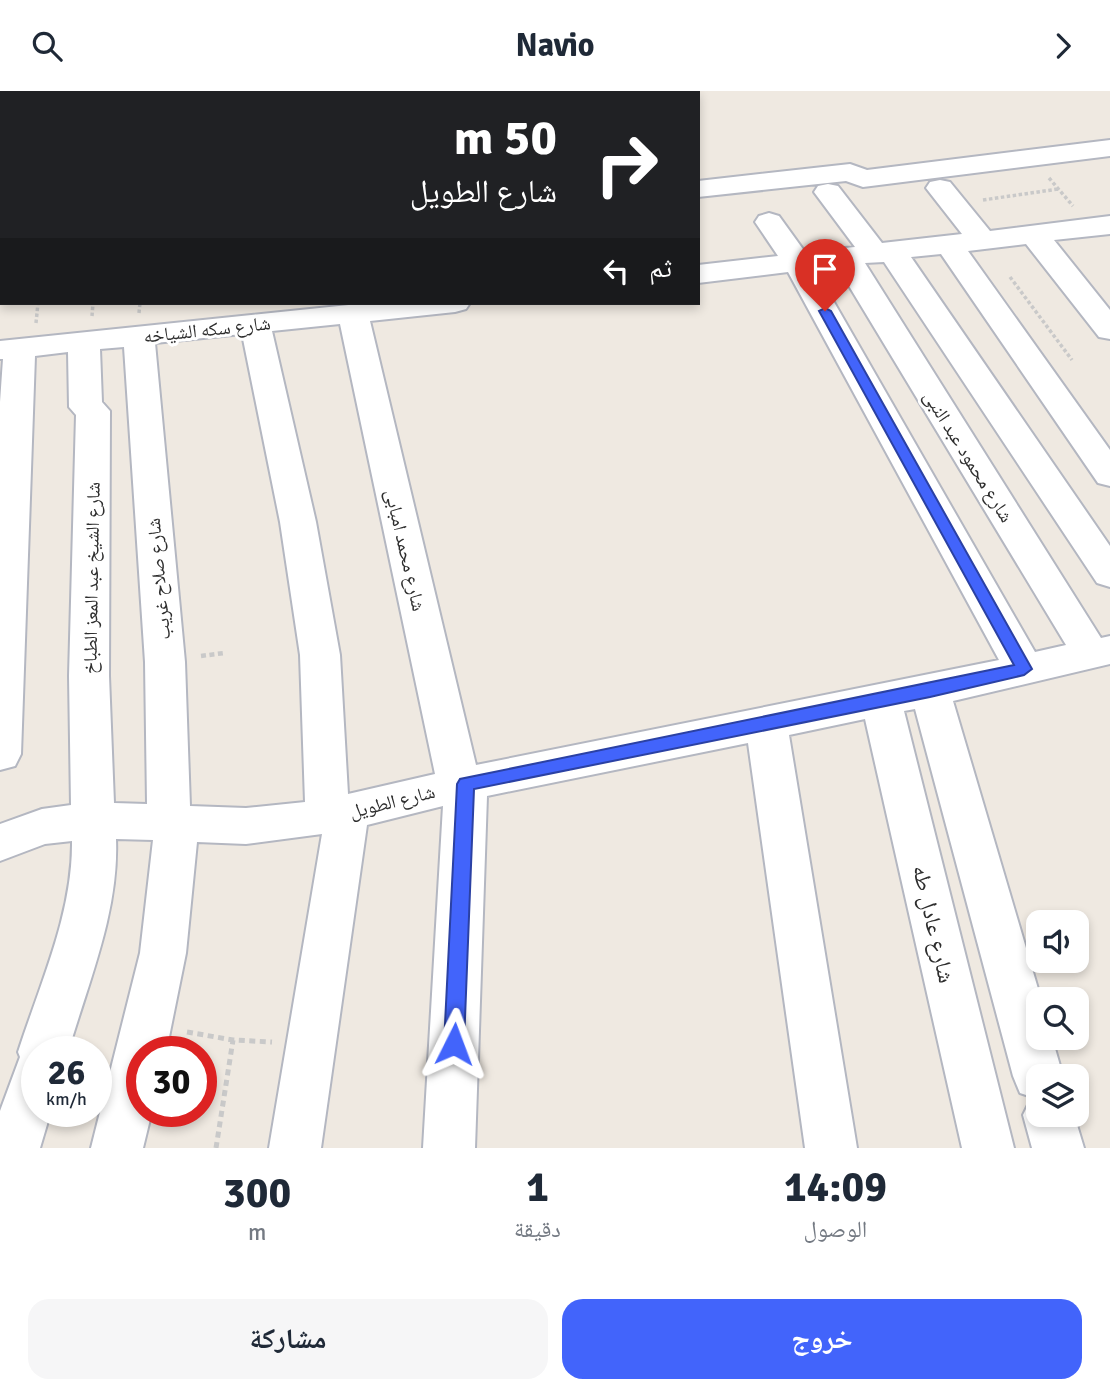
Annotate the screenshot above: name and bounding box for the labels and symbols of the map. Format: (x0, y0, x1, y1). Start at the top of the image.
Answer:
pin (795, 239, 855, 311)
street label: شارع سكه الشياخه (142, 311, 272, 349)
street label: شارع محمود عبد النبى (918, 386, 1018, 527)
street label: شارع الشيخ عبد المعز الطباخ (78, 482, 106, 674)
street label: شارع محمد امبابى (379, 487, 431, 614)
street label: شارع صلاح غريب (142, 517, 176, 641)
street label: شارع الطويل (347, 780, 438, 824)
street label: شارع عادل طه (906, 862, 961, 986)
position arrow (417, 1007, 491, 1081)
speed limit sign: 30 (126, 1036, 217, 1127)

